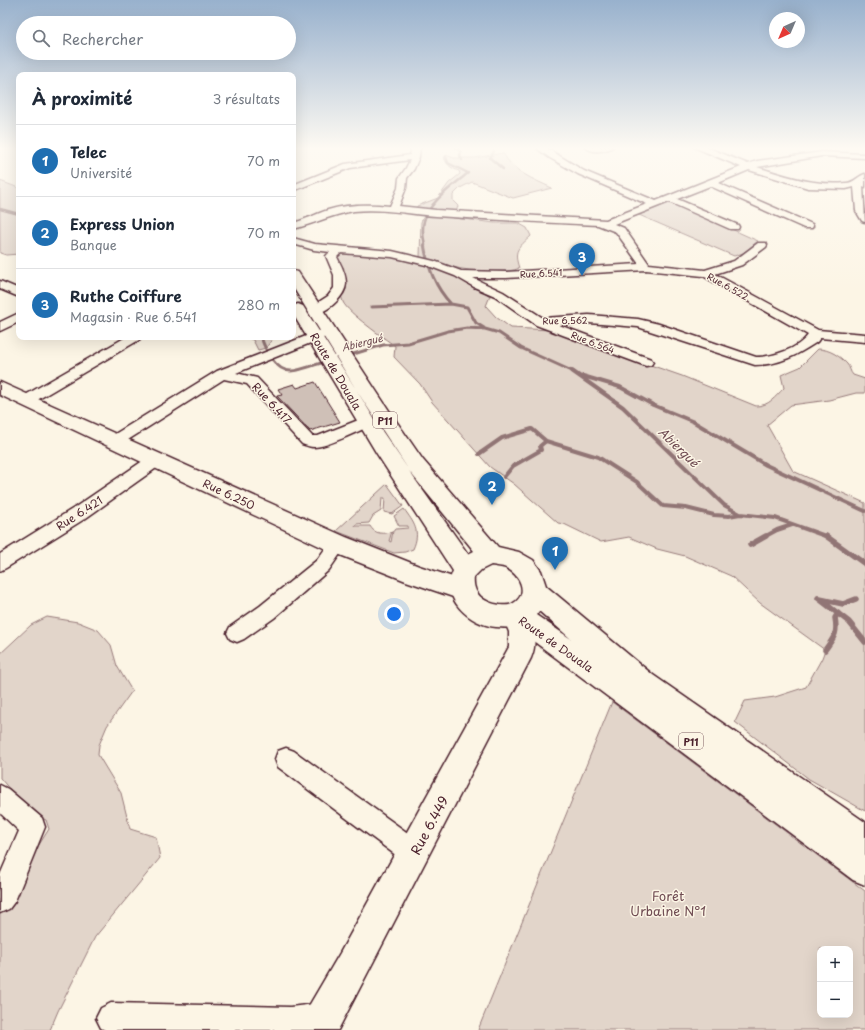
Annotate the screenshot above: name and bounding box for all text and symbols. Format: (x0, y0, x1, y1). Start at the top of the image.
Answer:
north arrow (769, 12, 805, 48)
search box (16, 16, 296, 60)
icon: search (30, 27, 52, 49)
text: Rechercher (62, 27, 143, 50)
text: À proximité (32, 85, 132, 111)
text: 3 résultats (213, 89, 280, 108)
text: Telec (70, 140, 107, 163)
text: 1 (42, 151, 48, 170)
text: 70 m (247, 151, 280, 170)
text: Université (70, 163, 132, 182)
text: Express Union (70, 212, 175, 235)
text: 2 (40, 223, 50, 242)
text: 70 m (247, 223, 280, 242)
text: Banque (70, 235, 117, 254)
pin: 3 (569, 243, 595, 276)
street label: Rue 6.541 (519, 265, 563, 281)
street label: Rue 6.522 (705, 269, 751, 303)
text: Ruthe Coiffure (70, 284, 182, 307)
text: 3 (41, 295, 49, 314)
text: 280 m (238, 295, 280, 314)
text: Magasin · Rue 6.541 (70, 307, 197, 326)
street label: Rue 6.562 (542, 313, 588, 327)
street label: Rue 6.564 (569, 327, 617, 357)
street label: Route de Douala (306, 329, 366, 413)
water label: Abiergué (340, 329, 385, 354)
street label: Rue 6.417 (248, 378, 296, 428)
road number: P11 (373, 412, 397, 428)
water label: Abiergué (655, 423, 705, 472)
pin: 2 (479, 472, 505, 505)
street label: Rue 6.250 (200, 474, 258, 514)
street label: Rue 6.421 (52, 492, 106, 534)
pin: 1 (542, 537, 568, 570)
your location (384, 604, 404, 624)
street label: Route de Douala (515, 612, 597, 676)
road number: P11 (679, 733, 703, 749)
street label: Rue 6.449 (406, 792, 452, 858)
park label: Forêt Urbaine N°1 (630, 886, 706, 920)
map controls (817, 946, 853, 1018)
button: + (817, 946, 853, 982)
button: − (817, 982, 853, 1018)

